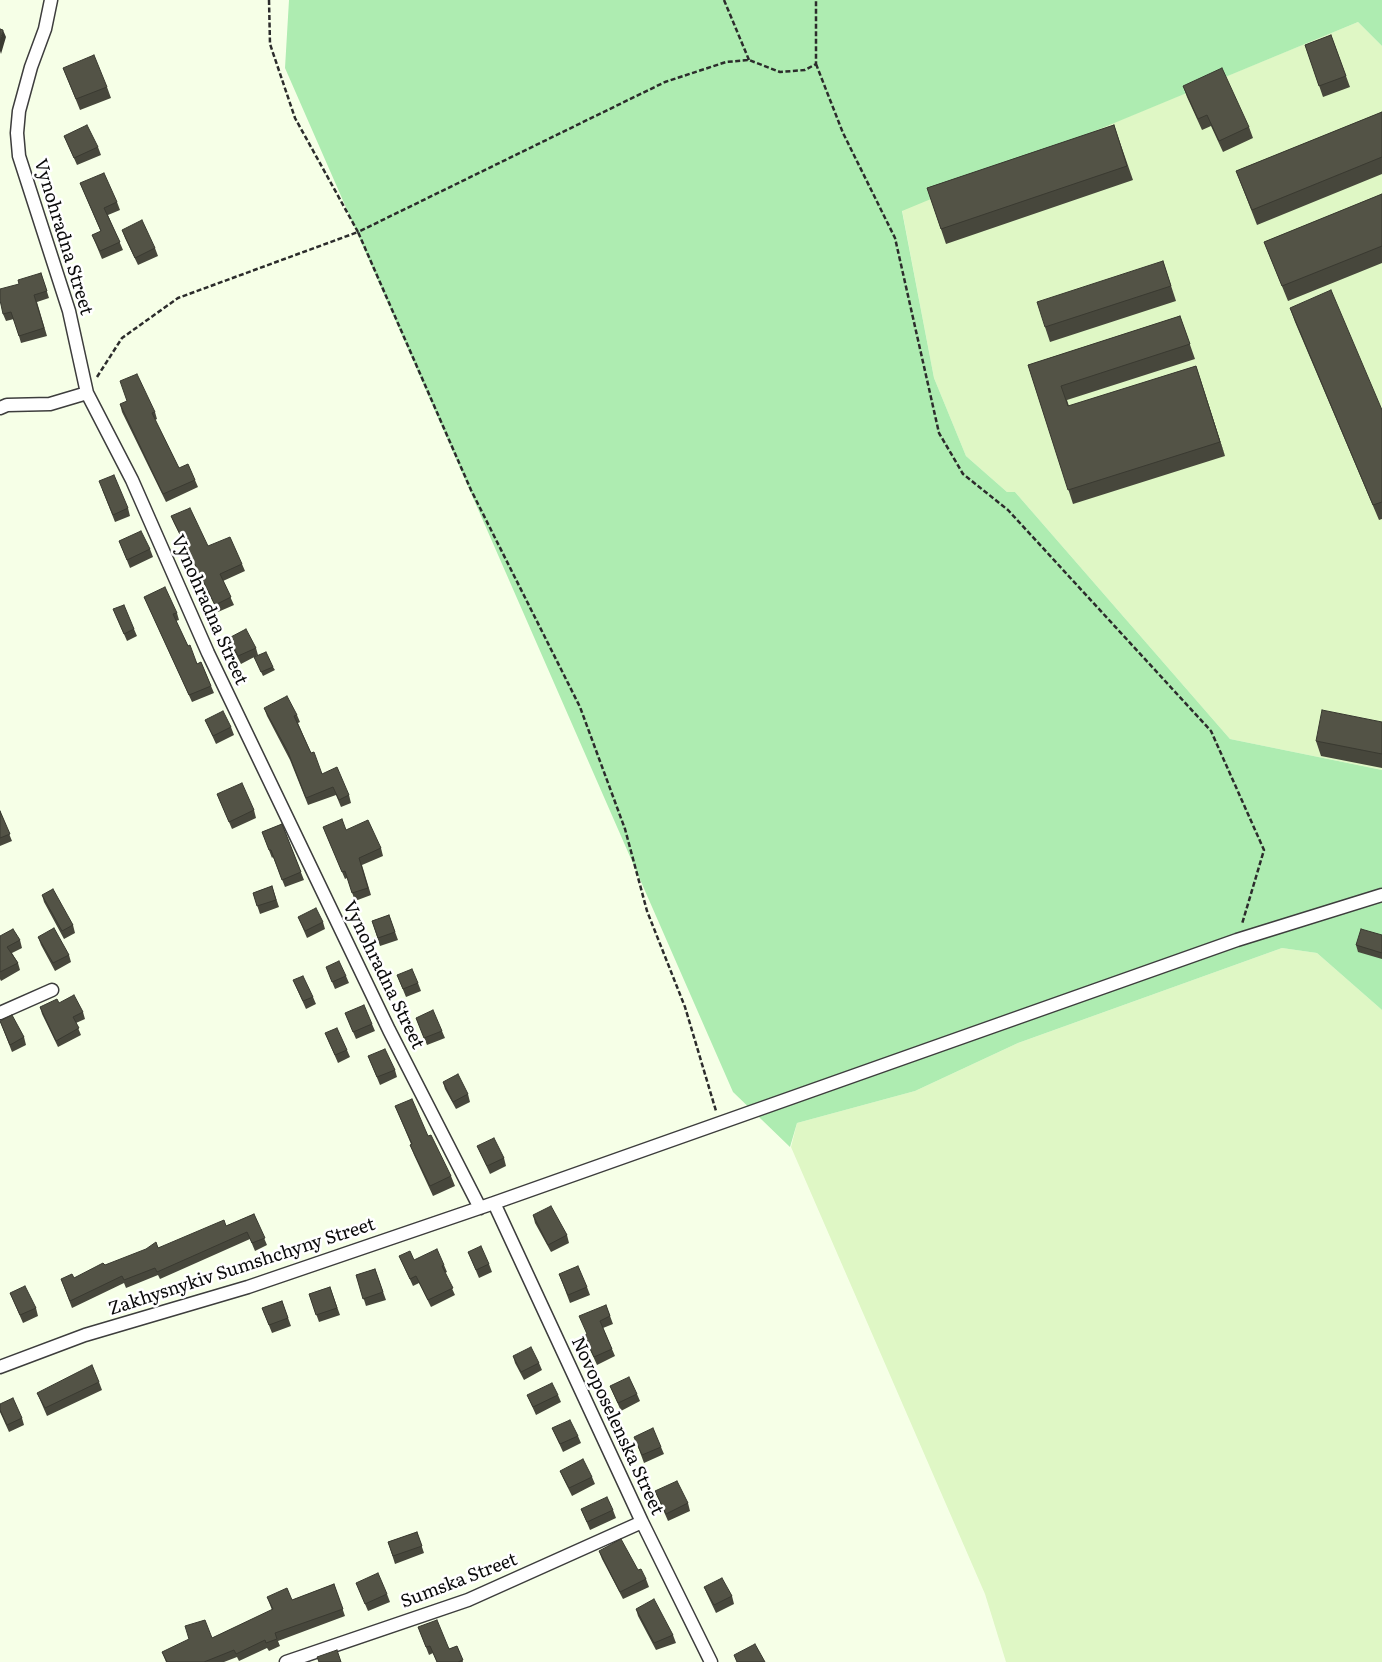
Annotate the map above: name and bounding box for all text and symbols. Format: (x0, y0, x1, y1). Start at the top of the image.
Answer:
street label: Vynohradna Street (29, 156, 97, 318)
street label: Vynohradna Street (166, 531, 252, 689)
street label: Vynohradna Street (338, 897, 428, 1053)
street label: Zakhysnykiv Sumshchyny Street (106, 1214, 378, 1320)
street label: Novoposelenska Street (566, 1333, 668, 1519)
street label: Sumska Street (398, 1549, 520, 1613)

